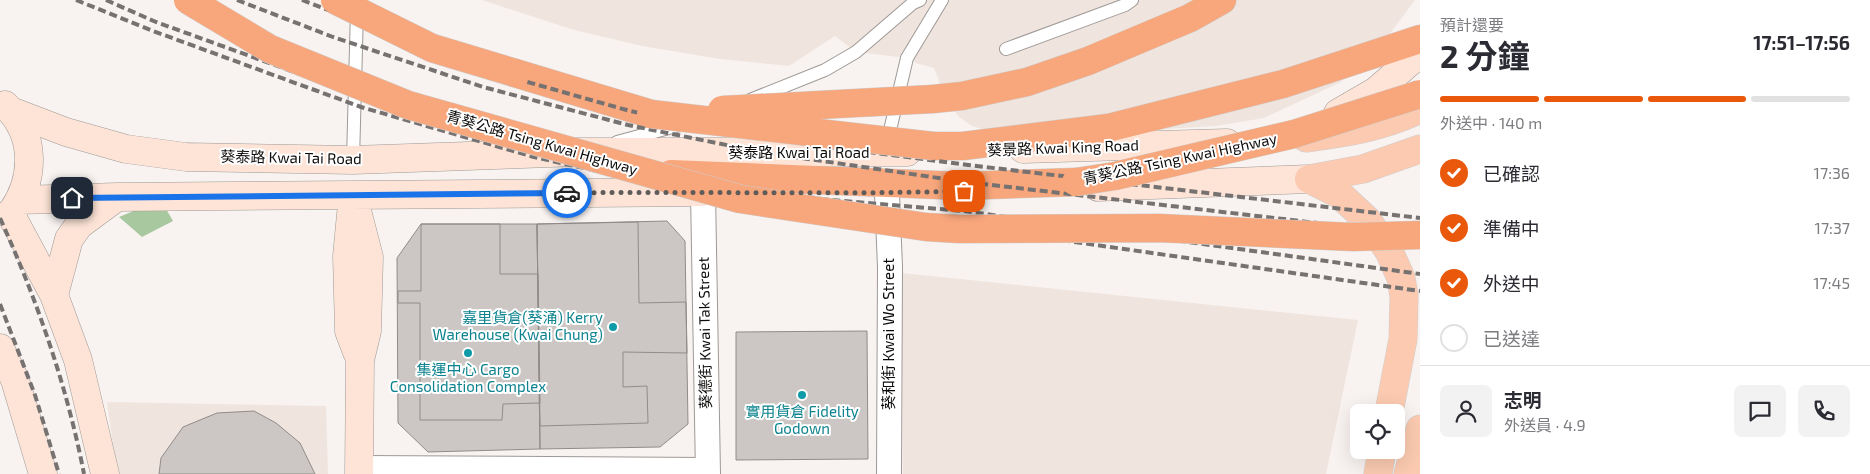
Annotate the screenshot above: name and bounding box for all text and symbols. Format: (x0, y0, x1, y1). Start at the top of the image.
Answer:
text: 預計還要 (1440, 15, 1504, 34)
text: 17:51–17:56 (1753, 31, 1850, 54)
text: 2 分鐘 (1440, 36, 1530, 74)
street label: 青葵公路 Tsing Kwai Highway (445, 106, 640, 178)
text: 外送中 · 140 m (1440, 113, 1542, 132)
street label: 青葵公路 Tsing Kwai Highway (1081, 129, 1278, 187)
street label: 葵景路 Kwai King Road (987, 135, 1139, 159)
street label: 葵泰路 Kwai Tai Road (728, 143, 870, 161)
street label: 葵泰路 Kwai Tai Road (220, 147, 362, 167)
icon: check (1440, 159, 1468, 187)
text: 已確認 (1483, 162, 1540, 185)
text: 17:36 (1814, 163, 1850, 182)
courier (542, 168, 592, 218)
pin (943, 170, 985, 212)
pin (51, 177, 93, 219)
icon: bag (950, 177, 978, 205)
icon: car (553, 179, 581, 207)
icon: home (58, 184, 86, 212)
icon: check (1440, 214, 1468, 242)
text: 準備中 (1483, 217, 1540, 240)
text: 17:37 (1815, 218, 1850, 237)
street label: 葵德街 Kwai Tak Street (694, 256, 714, 409)
street label: 葵和街 Kwai Wo Street (879, 258, 897, 410)
icon: check (1440, 269, 1468, 297)
text: 外送中 (1483, 272, 1540, 295)
text: 17:45 (1813, 273, 1850, 292)
place label: 嘉里貨倉(葵涌) Kerry Warehouse (Kwai Chung) (433, 308, 603, 343)
marker: 嘉里貨倉(葵涌) Kerry Warehouse (Kwai Chung) (607, 321, 619, 333)
text: 已送達 (1483, 327, 1540, 350)
marker: 集運中心 Cargo Consolidation Complex (462, 347, 474, 359)
place label: 集運中心 Cargo Consolidation Complex (390, 360, 546, 395)
button: person (1440, 385, 1492, 437)
button: chat (1734, 385, 1786, 437)
button: phone (1798, 385, 1850, 437)
text: 志明 (1504, 388, 1542, 411)
marker: 實用貨倉 Fidelity Godown (796, 389, 808, 401)
place label: 實用貨倉 Fidelity Godown (745, 402, 859, 437)
map controls (1350, 404, 1405, 459)
button: locate (1350, 404, 1405, 459)
text: 外送員 · 4.9 (1504, 415, 1586, 434)

